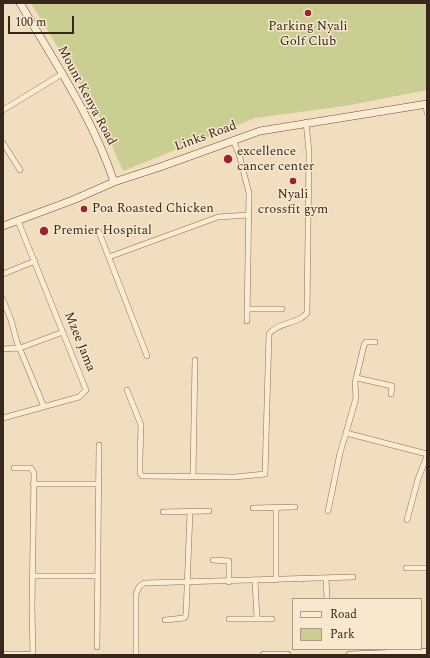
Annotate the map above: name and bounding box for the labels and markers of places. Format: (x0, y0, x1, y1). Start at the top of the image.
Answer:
marker: Parking Nyali Golf Club (303, 8, 313, 18)
place label: Parking Nyali Golf Club (268, 19, 348, 50)
place label: excellence cancer center (237, 144, 314, 175)
marker: excellence cancer center (222, 153, 234, 165)
marker: Nyali crossfit gym (288, 176, 298, 186)
place label: Nyali crossfit gym (258, 187, 328, 218)
place label: Poa Roasted Chicken (92, 201, 214, 217)
marker: Poa Roasted Chicken (79, 204, 89, 214)
place label: Premier Hospital (53, 223, 152, 239)
marker: Premier Hospital (38, 225, 50, 237)

